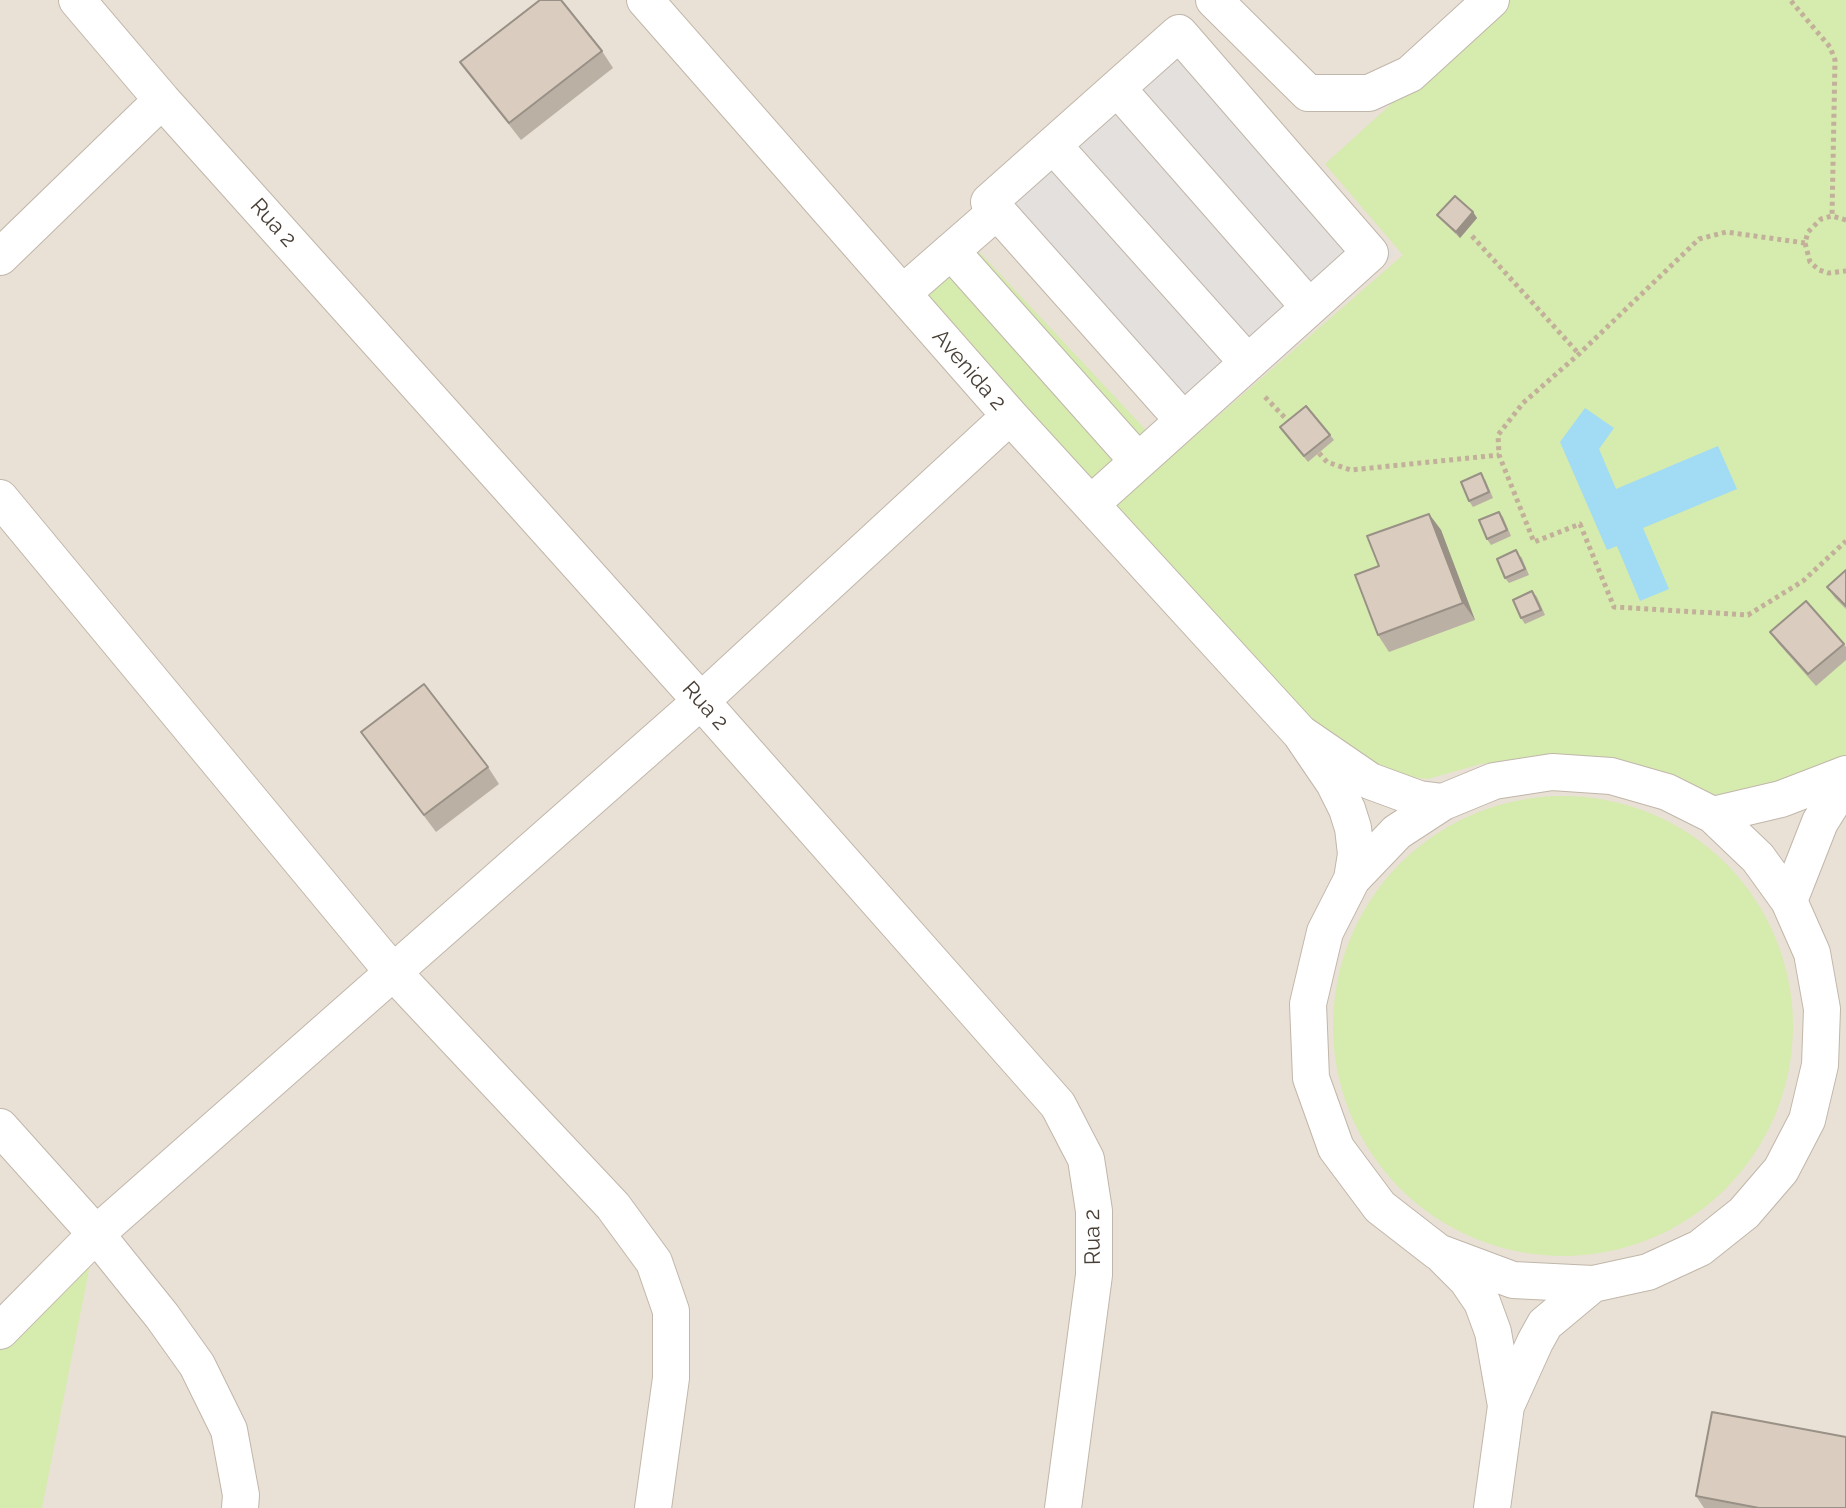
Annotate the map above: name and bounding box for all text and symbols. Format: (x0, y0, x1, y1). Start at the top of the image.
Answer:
street label: Rua 2 (244, 193, 302, 253)
street label: Avenida 2 (927, 324, 1011, 416)
street label: Rua 2 (676, 676, 734, 736)
street label: Rua 2 (1079, 1209, 1107, 1265)

